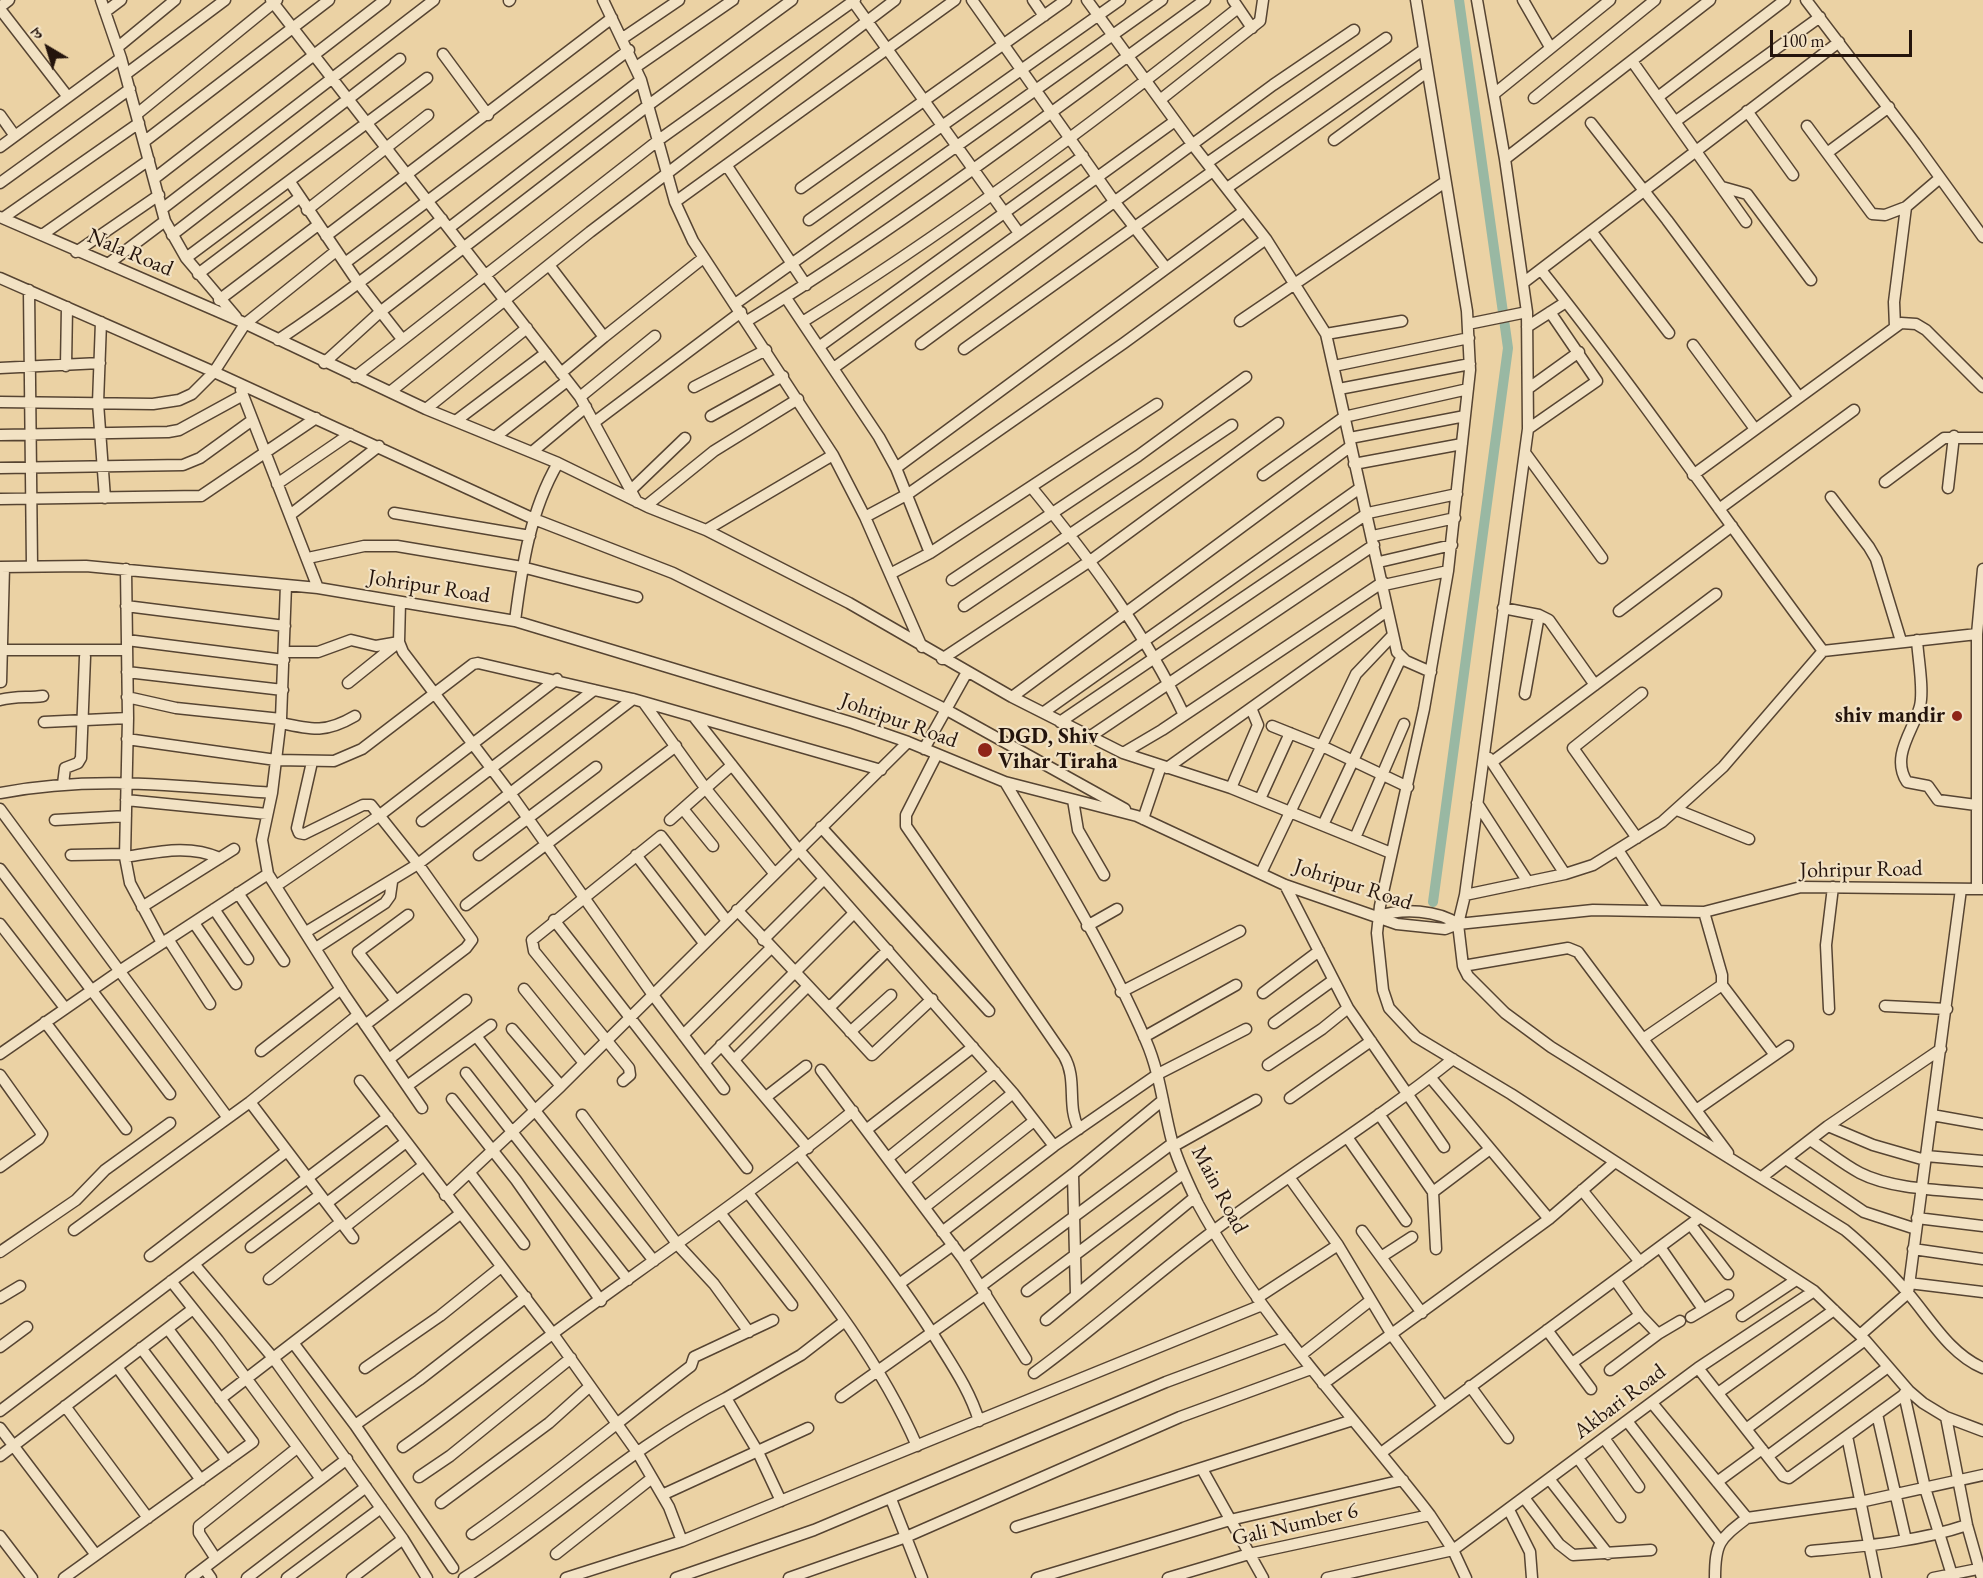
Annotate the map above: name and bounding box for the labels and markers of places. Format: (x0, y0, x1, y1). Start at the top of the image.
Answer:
place label: shiv mandir (1835, 703, 1945, 729)
marker: shiv mandir (1950, 709, 1964, 723)
place label: DGD, Shiv Vihar Tiraha (998, 724, 1118, 776)
marker: DGD, Shiv Vihar Tiraha (976, 741, 994, 759)

